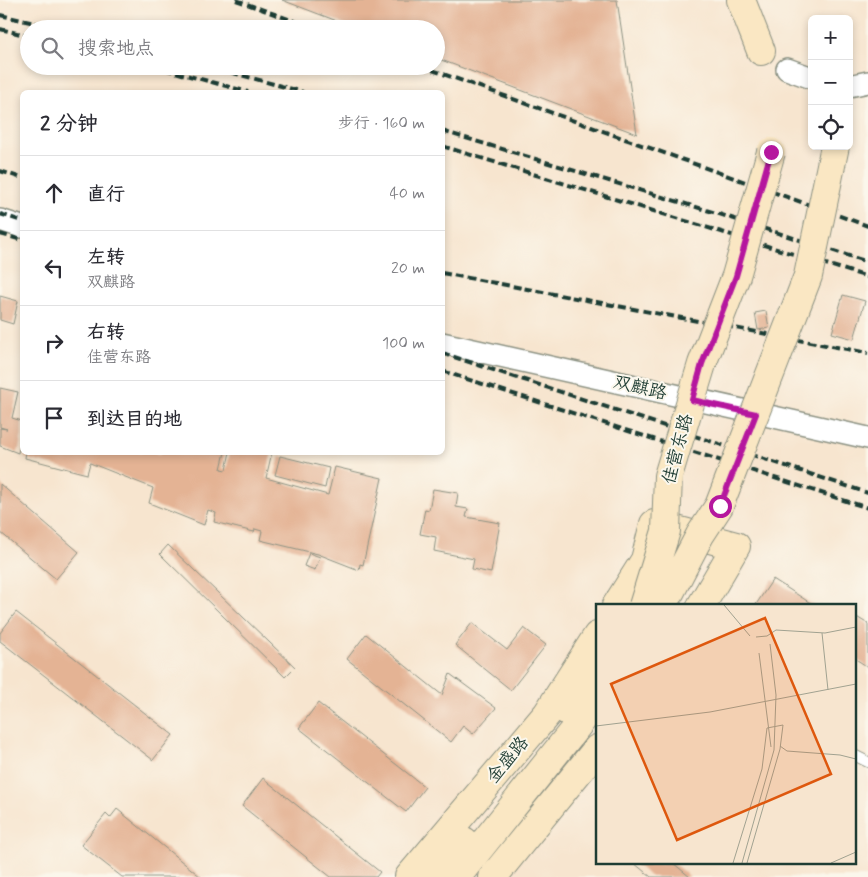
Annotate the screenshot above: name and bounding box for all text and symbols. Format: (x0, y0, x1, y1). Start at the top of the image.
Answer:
map controls (808, 15, 853, 150)
button: + (808, 15, 853, 60)
search box (20, 20, 445, 75)
icon: search (38, 34, 66, 62)
text: 搜索地点 (78, 36, 154, 61)
button: − (808, 60, 853, 105)
button: locate (808, 105, 853, 150)
text: 2 分钟 (40, 110, 98, 138)
text: 步行 · 160 m (338, 113, 425, 134)
route end (760, 141, 783, 164)
icon: ahead (40, 179, 68, 207)
text: 直行 (87, 182, 125, 207)
text: 40 m (389, 183, 425, 204)
text: 左转 (87, 245, 125, 270)
icon: left (40, 254, 68, 282)
text: 20 m (391, 258, 425, 279)
text: 双麒路 (87, 272, 135, 293)
text: 右转 (87, 320, 125, 345)
icon: right (40, 329, 68, 357)
text: 100 m (382, 333, 425, 354)
text: 佳营东路 (87, 347, 151, 368)
street label: 双麒路 (611, 370, 669, 406)
icon: arrive (40, 404, 68, 432)
text: 到达目的地 (87, 407, 182, 432)
street label: 佳营东路 (657, 411, 699, 487)
route start (709, 495, 732, 518)
inset map (596, 604, 856, 864)
street label: 金盛路 (481, 732, 535, 788)

